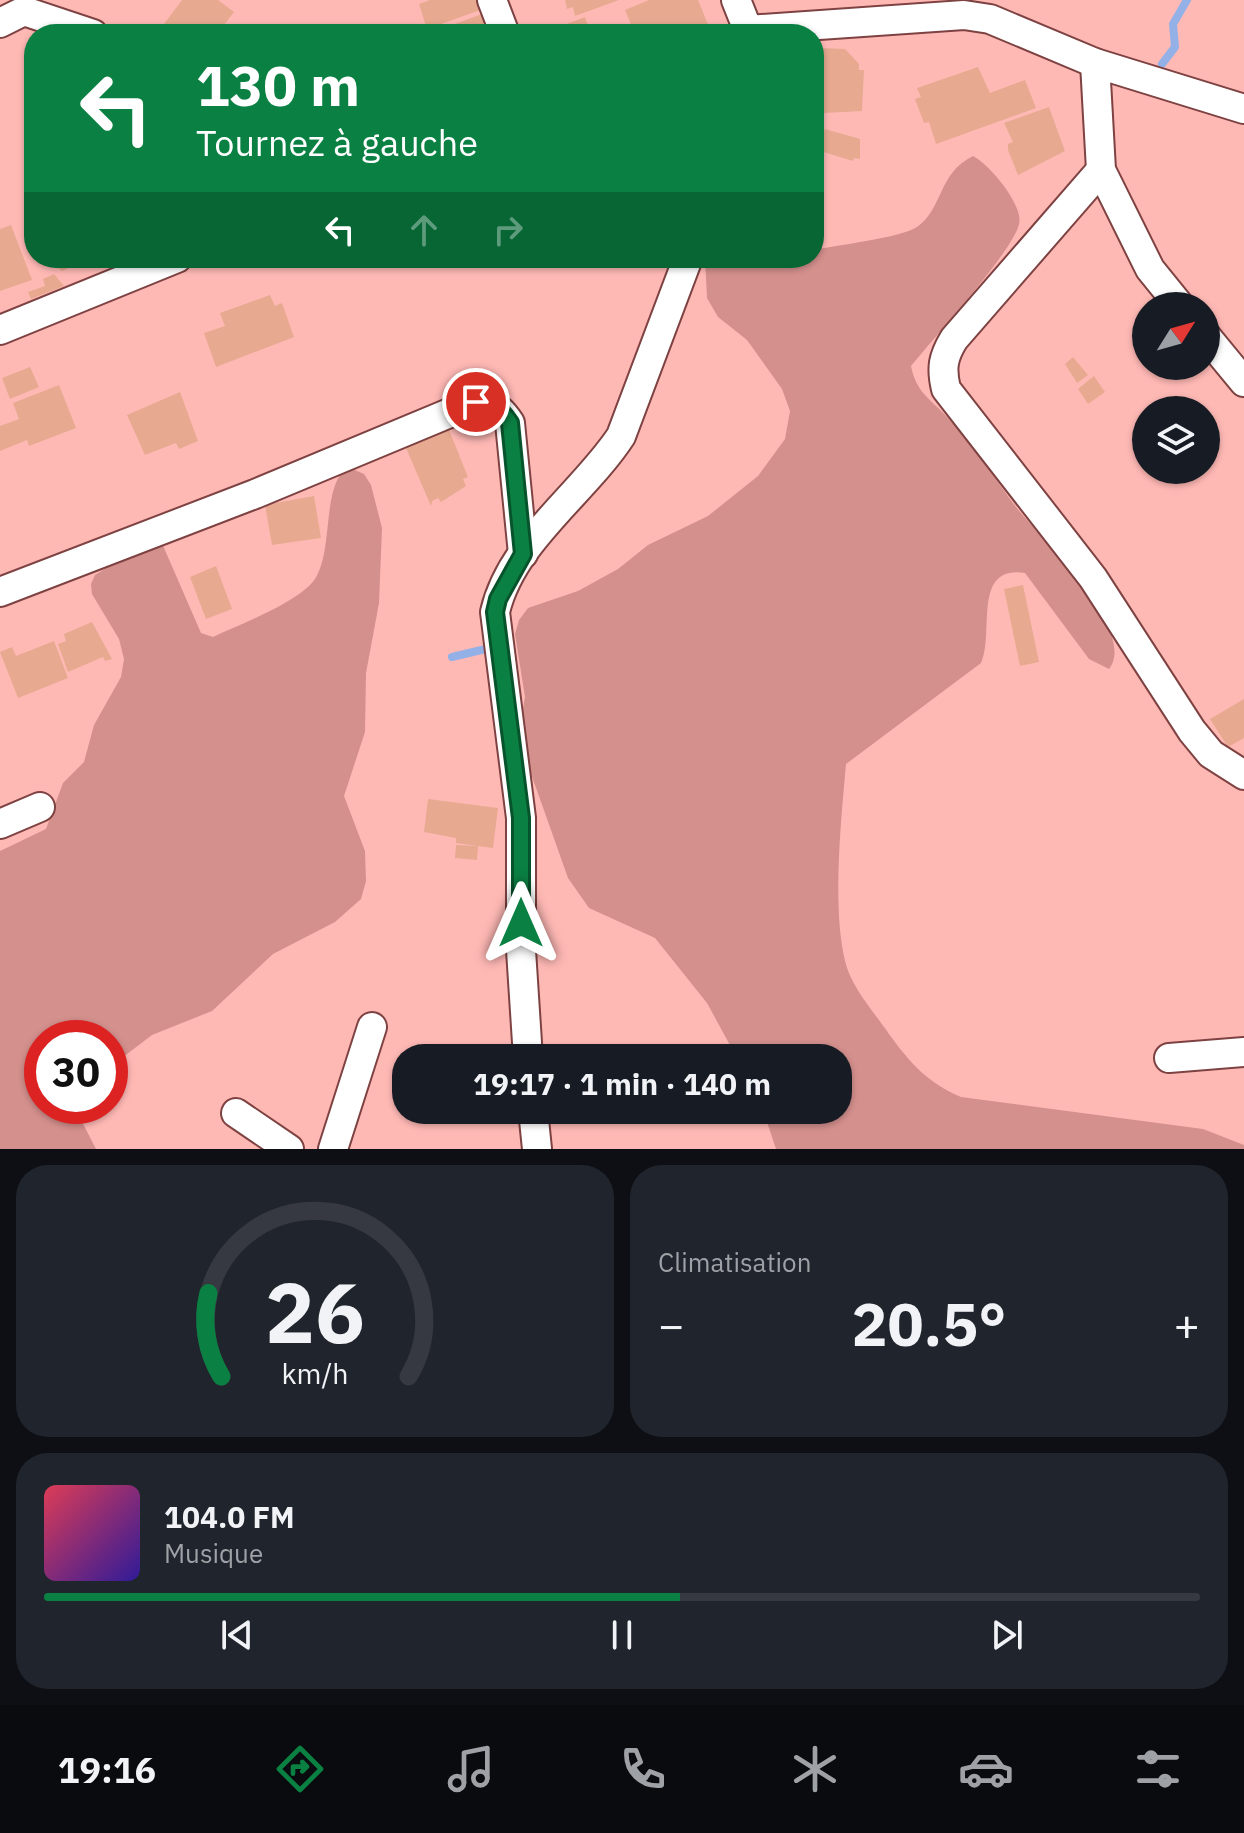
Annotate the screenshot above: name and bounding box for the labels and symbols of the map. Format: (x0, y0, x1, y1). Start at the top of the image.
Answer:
north arrow (1132, 292, 1220, 380)
pin (442, 368, 510, 436)
position arrow (479, 881, 563, 965)
speed limit sign: 30 (24, 1020, 128, 1124)

